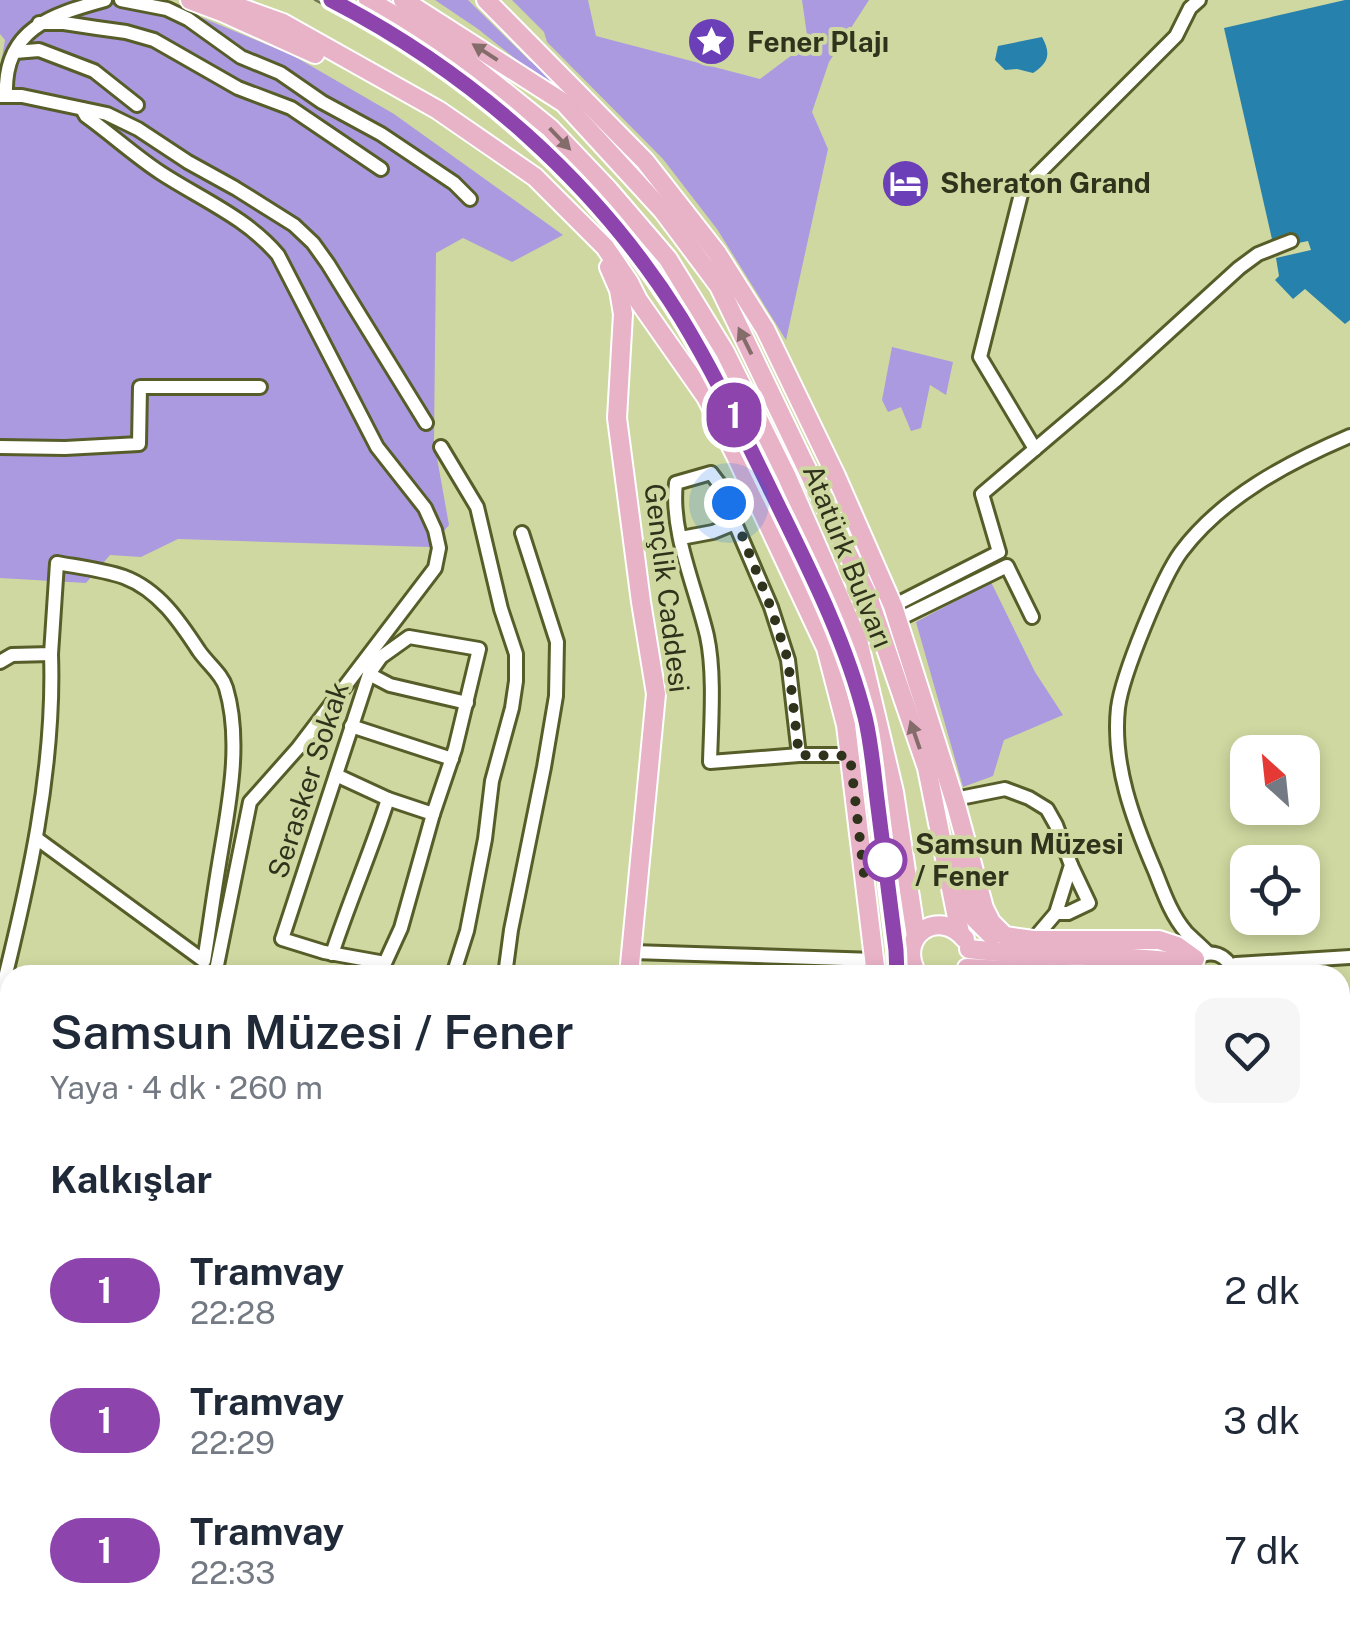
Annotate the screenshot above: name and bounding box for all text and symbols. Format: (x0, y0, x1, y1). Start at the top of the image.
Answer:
place icon: Fener Plajı (686, 16, 738, 68)
place label: Fener Plajı (747, 25, 889, 58)
one-way arrow (471, 44, 499, 62)
one-way arrow (548, 127, 571, 151)
hotel icon: Sheraton Grand (879, 157, 931, 209)
place label: Sheraton Grand (940, 166, 1151, 199)
one-way arrow (737, 326, 754, 355)
line badge: 1 (702, 382, 766, 448)
text: 1 (727, 395, 741, 436)
street label: Atatürk Bulvarı (797, 459, 900, 652)
your location (704, 478, 754, 528)
street label: Gençlik Caddesi (638, 482, 697, 694)
street label: Serasker Sokak (260, 678, 355, 882)
one-way arrow (907, 720, 922, 750)
north arrow (1230, 735, 1320, 825)
map controls (1230, 735, 1320, 935)
place label: Samsun Müzesi / Fener (915, 827, 1124, 892)
marker: Samsun Müzesi / Fener (864, 839, 906, 881)
button: locate (1230, 845, 1320, 935)
button: heart (1195, 998, 1300, 1103)
text: Samsun Müzesi / Fener (50, 1003, 574, 1060)
text: Yaya · 4 dk · 260 m (50, 1069, 323, 1106)
text: Kalkışlar (50, 1157, 212, 1202)
text: Tramvay (190, 1249, 344, 1294)
text: 2 dk (1224, 1268, 1300, 1313)
text: 1 (98, 1270, 112, 1311)
text: 22:28 (190, 1294, 276, 1331)
text: Tramvay (190, 1379, 344, 1424)
text: 3 dk (1223, 1398, 1300, 1443)
text: 1 (98, 1400, 112, 1441)
text: 22:29 (190, 1424, 275, 1461)
text: Tramvay (190, 1509, 344, 1554)
text: 7 dk (1224, 1528, 1300, 1573)
text: 1 (98, 1530, 112, 1571)
text: 22:33 (190, 1554, 275, 1591)

